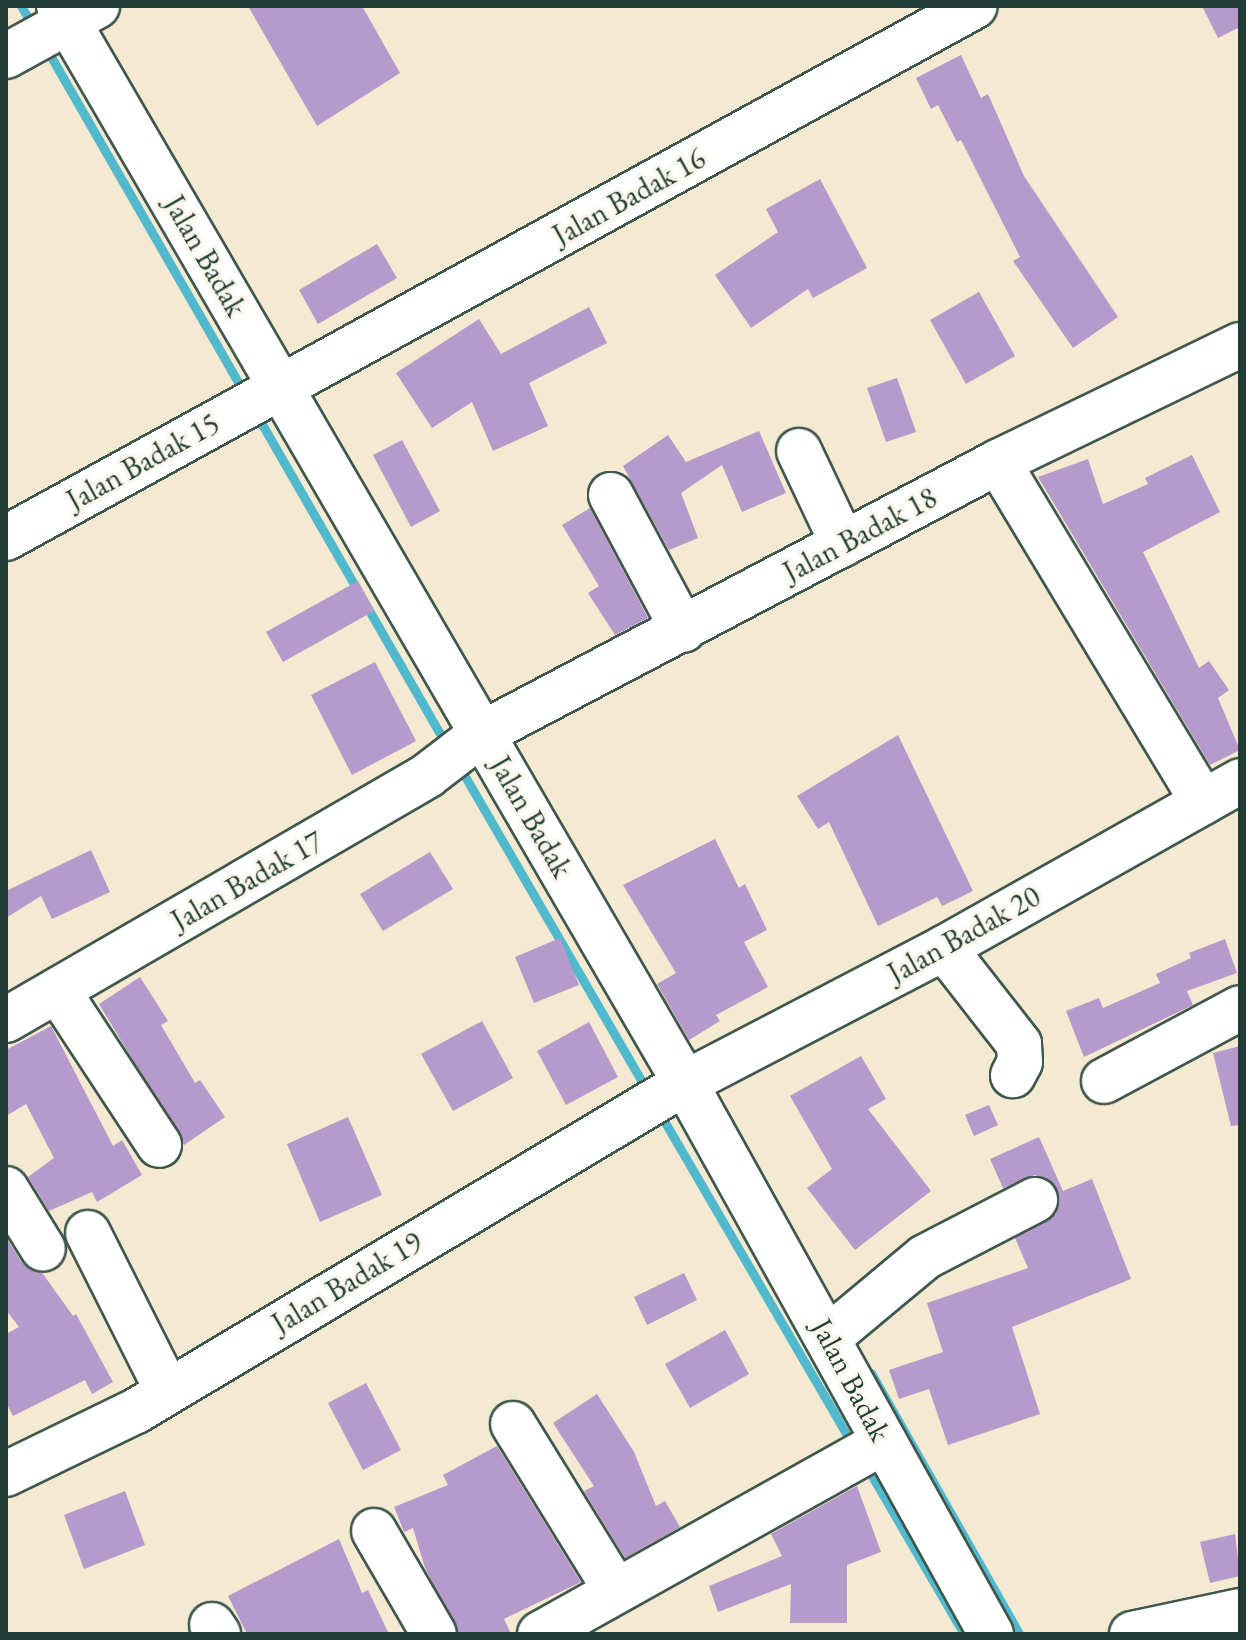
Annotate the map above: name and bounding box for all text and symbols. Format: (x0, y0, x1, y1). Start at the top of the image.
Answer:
street label: Jalan Badak 16 (546, 140, 712, 254)
street label: Jalan Badak (156, 189, 254, 323)
street label: Jalan Badak 15 (60, 405, 226, 519)
street label: Jalan Badak 18 (777, 479, 943, 591)
street label: Jalan Badak (482, 750, 580, 884)
street label: Jalan Badak 17 (165, 823, 329, 939)
street label: Jalan Badak 20 (881, 878, 1047, 992)
street label: Jalan Badak 19 (265, 1224, 429, 1342)
street label: Jalan Badak (804, 1312, 898, 1448)

